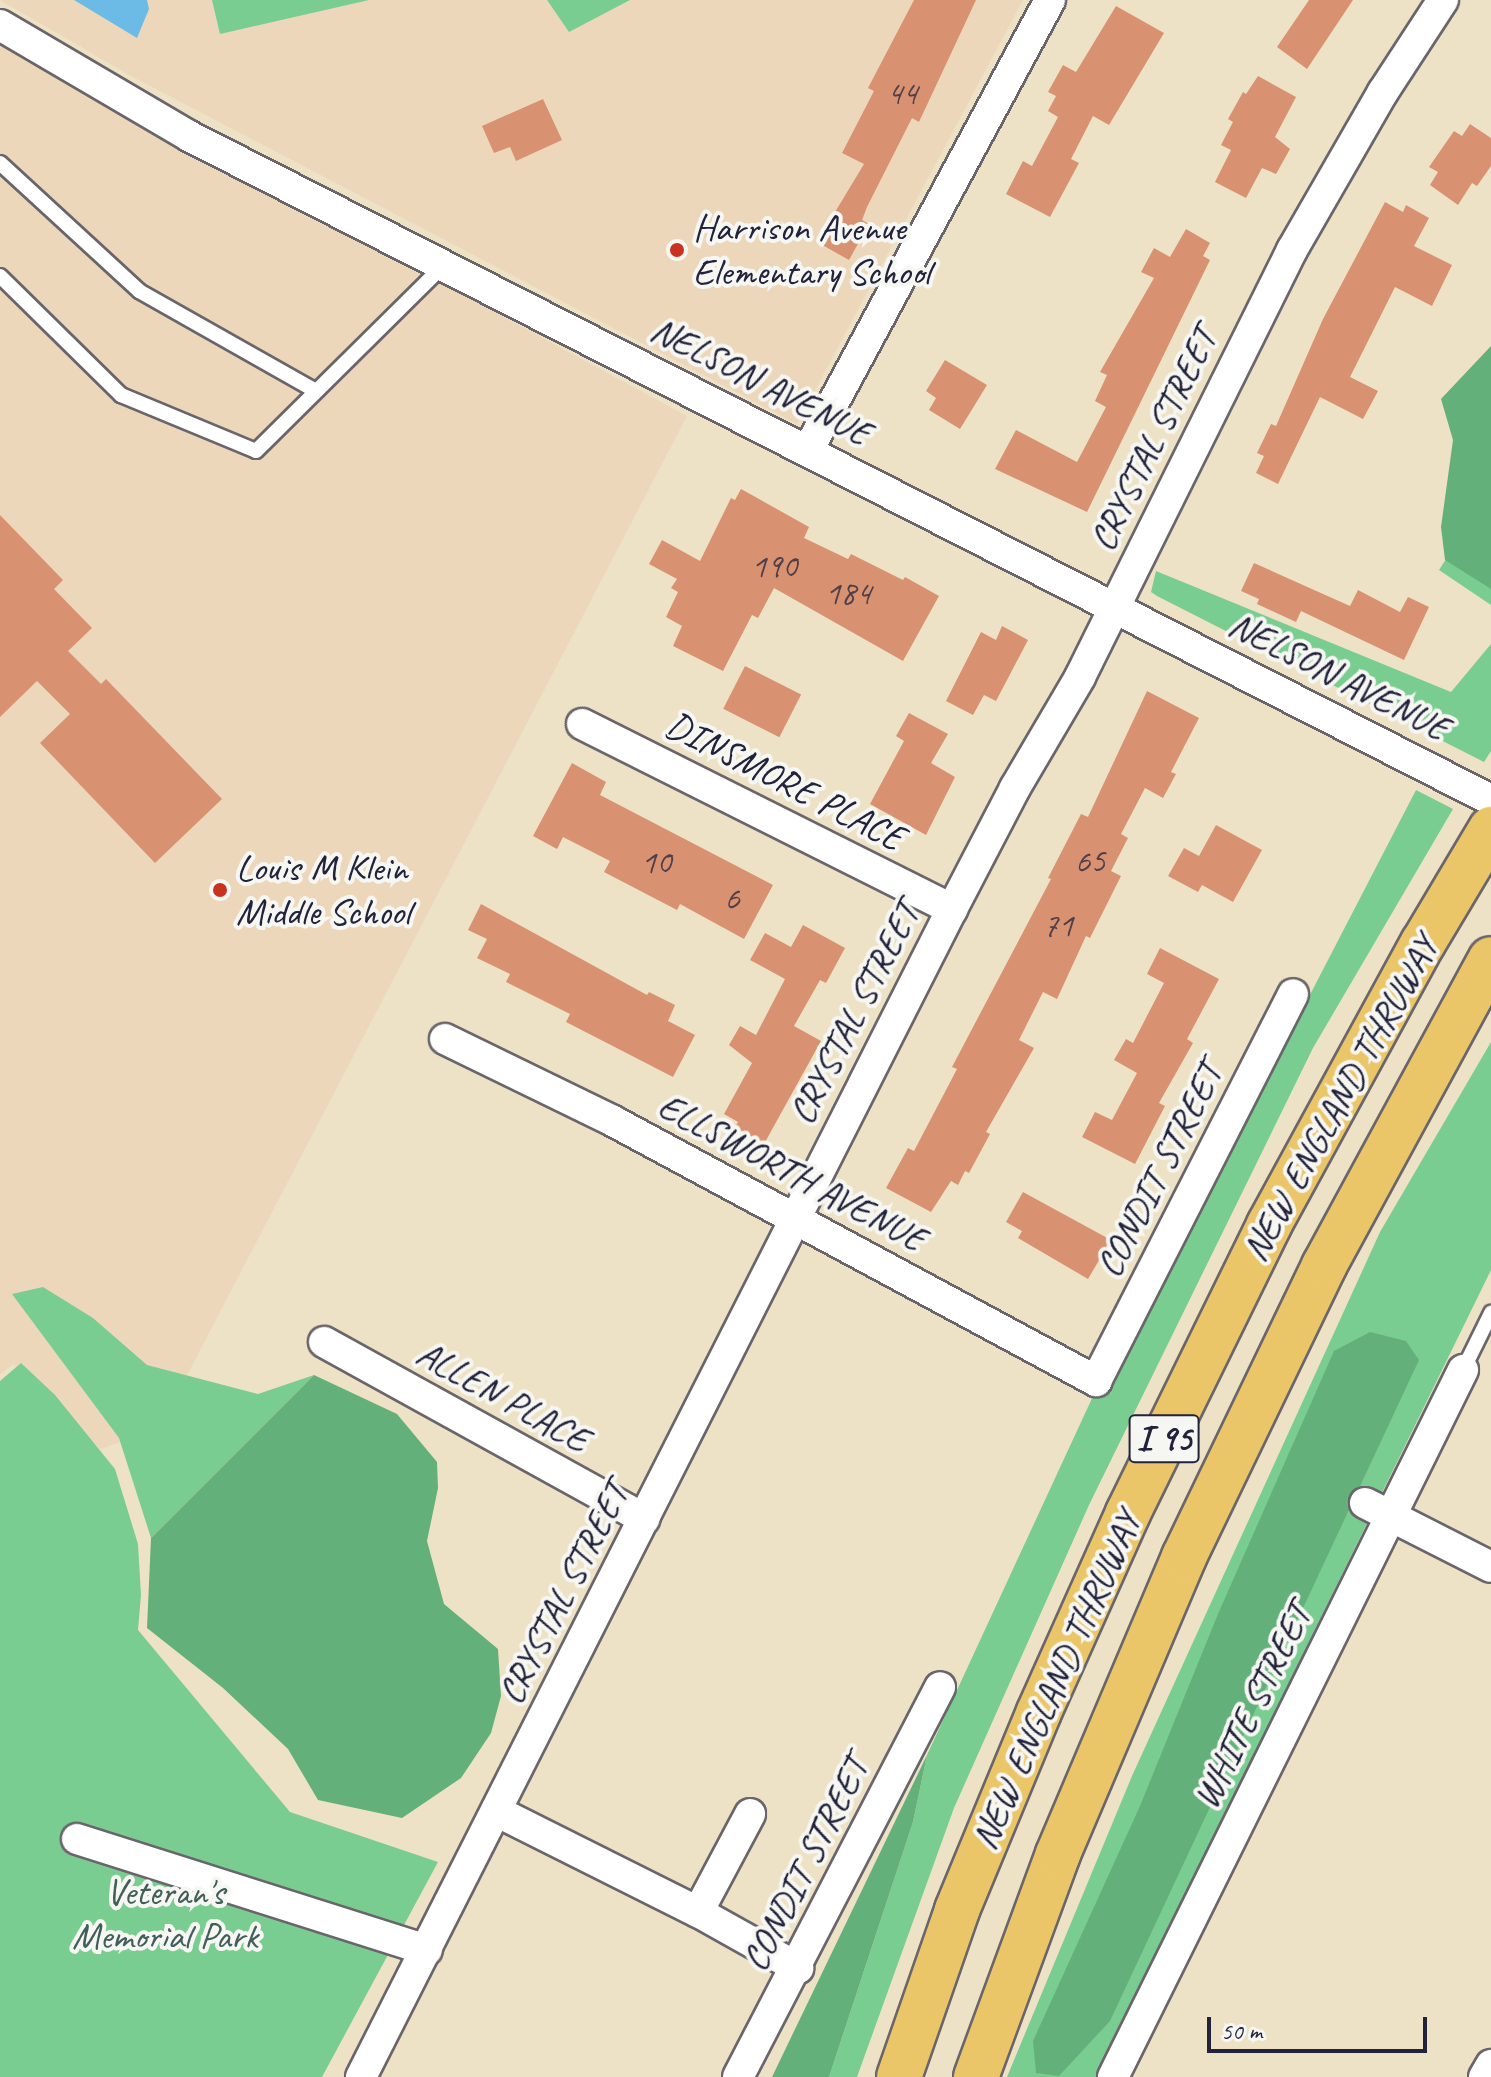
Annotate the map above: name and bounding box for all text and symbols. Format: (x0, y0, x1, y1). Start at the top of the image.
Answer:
house number: 44 (887, 73, 917, 113)
place label: Harrison Avenue Elementary School (693, 205, 930, 294)
marker: Harrison Avenue Elementary School (668, 241, 686, 259)
street label: NELSON AVENUE (643, 306, 879, 456)
street label: CRYSTAL STREET (1079, 319, 1227, 559)
house number: 190 (751, 546, 797, 586)
house number: 184 (825, 573, 871, 613)
street label: NELSON AVENUE (1221, 601, 1457, 751)
street label: DINSMORE PLACE (658, 701, 912, 861)
house number: 65 (1075, 841, 1105, 881)
house number: 10 (641, 842, 671, 882)
place label: Louis M Klein Middle School (236, 845, 410, 934)
house number: 6 (724, 878, 740, 918)
marker: Louis M Klein Middle School (211, 881, 229, 899)
street label: CRYSTAL STREET (778, 894, 930, 1132)
house number: 71 (1043, 905, 1073, 945)
street label: NEW ENGLAND THRUWAY (1230, 925, 1450, 1271)
street label: CONDIT STREET (1086, 1056, 1232, 1284)
street label: ELLSWORTH AVENUE (650, 1082, 934, 1262)
street label: ALLEN PLACE (409, 1330, 597, 1462)
road number: I 95 (1128, 1407, 1200, 1471)
street label: CRYSTAL STREET (487, 1474, 639, 1712)
street label: NEW ENGLAND THRUWAY (960, 1502, 1152, 1858)
street label: WHITE STREET (1183, 1596, 1321, 1816)
street label: CONDIT STREET (732, 1750, 878, 1978)
park label: Veteran's Memorial Park (71, 1869, 259, 1958)
scale bar (1211, 2001, 1431, 2051)
text: 50 m (1221, 2016, 1262, 2046)

